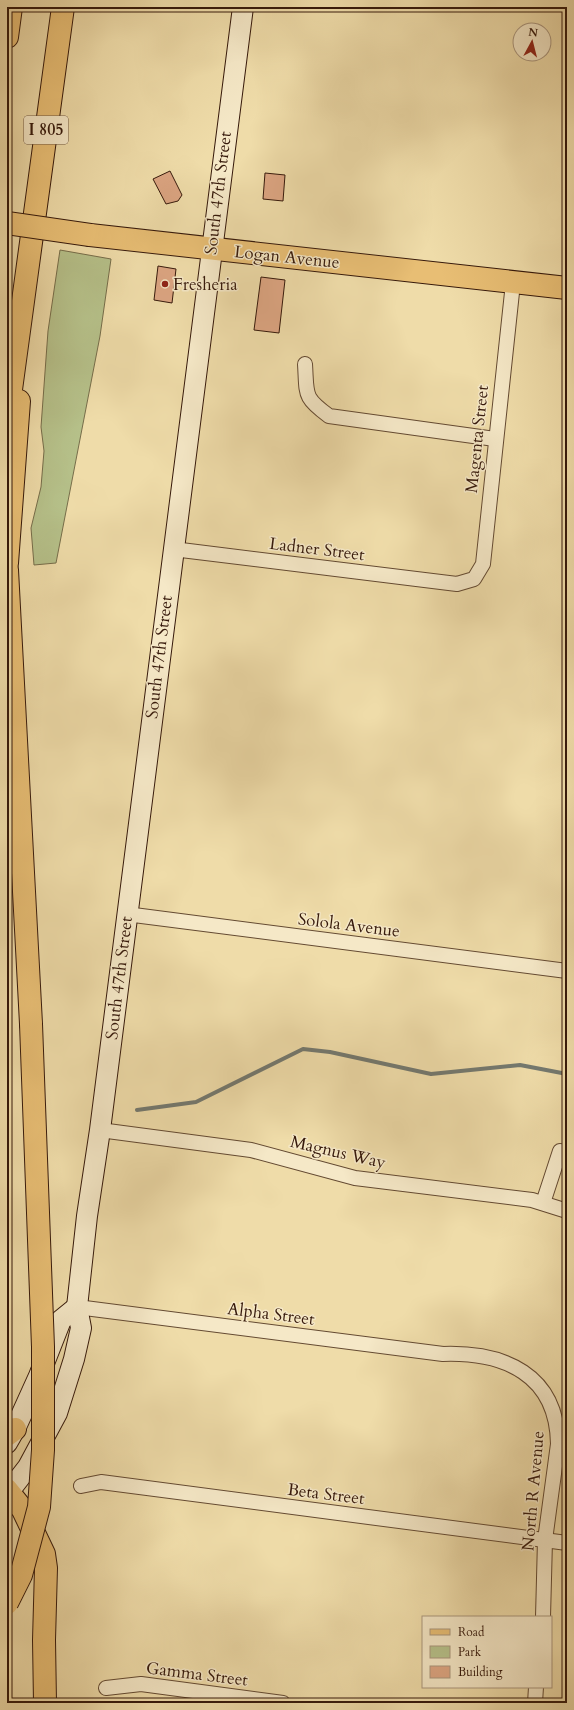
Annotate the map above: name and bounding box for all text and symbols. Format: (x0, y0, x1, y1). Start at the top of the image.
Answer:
north arrow (512, 22, 552, 62)
text: N (528, 25, 539, 41)
road number: I 805 (24, 116, 68, 144)
street label: South 47th Street (199, 129, 237, 256)
street label: Logan Avenue (233, 240, 341, 274)
place label: Fresheria (173, 273, 238, 296)
marker: Fresheria (160, 279, 170, 289)
street label: Magenta Street (460, 383, 494, 494)
street label: Ladner Street (268, 532, 367, 566)
street label: South 47th Street (140, 593, 178, 720)
street label: Solola Avenue (297, 907, 401, 943)
street label: South 47th Street (100, 914, 138, 1041)
street label: Magnus Way (288, 1130, 388, 1174)
street label: Alpha Street (226, 1297, 317, 1331)
street label: North R Avenue (516, 1430, 550, 1552)
street label: Beta Street (286, 1478, 366, 1510)
legend (422, 1616, 552, 1688)
text: Road (458, 1624, 485, 1640)
text: Park (458, 1644, 482, 1660)
street label: Gamma Street (145, 1656, 250, 1692)
text: Building (458, 1664, 503, 1680)

